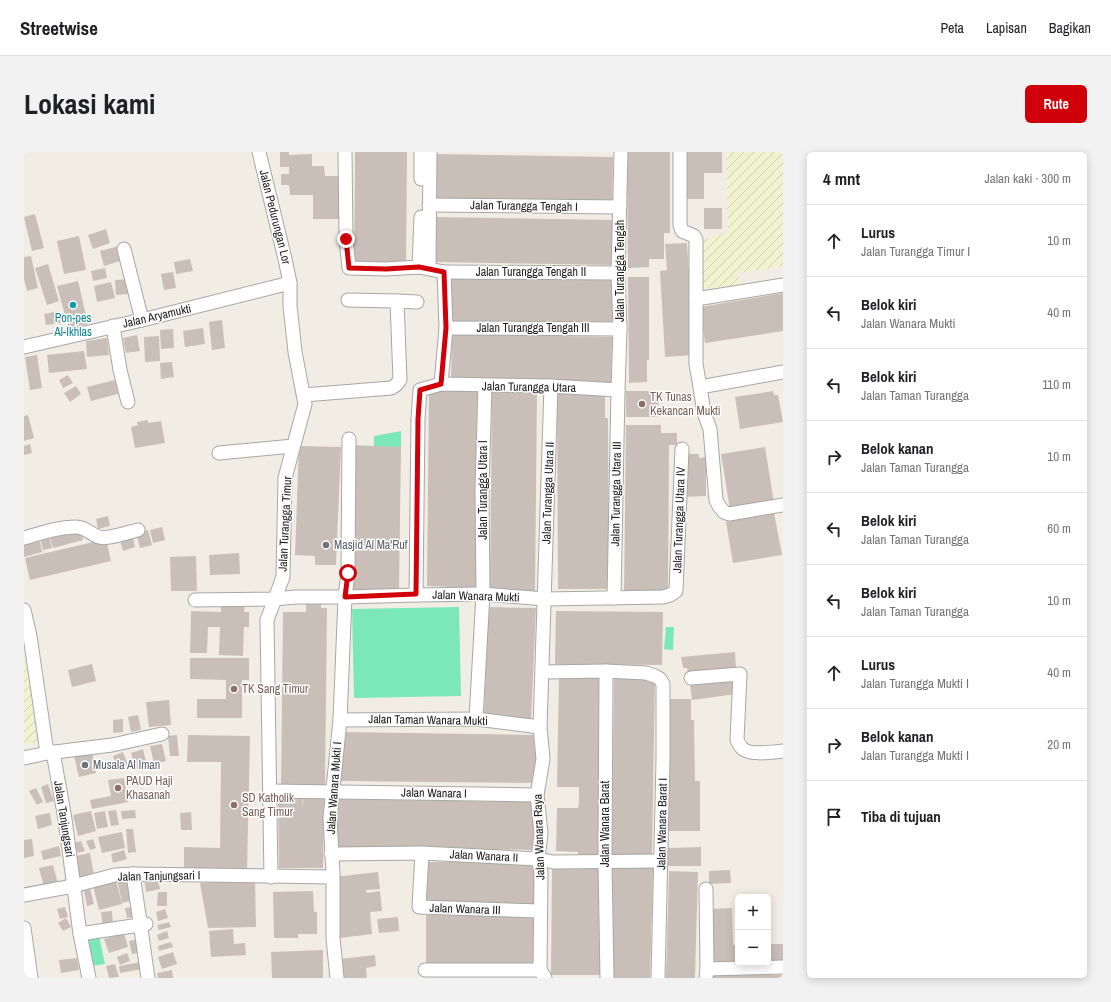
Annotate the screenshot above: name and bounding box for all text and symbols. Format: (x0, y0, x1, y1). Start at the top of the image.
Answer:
text: Streetwise (20, 15, 98, 41)
text: Peta (940, 19, 964, 37)
text: Lapisan (986, 19, 1027, 37)
text: Bagikan (1049, 19, 1091, 37)
text: Lokasi kami (24, 85, 155, 123)
button: Rute (1025, 85, 1087, 123)
text: 4 mnt (823, 167, 860, 190)
street label: Jalan Pedurungan Lor (256, 168, 295, 267)
text: Jalan kaki · 300 m (984, 170, 1071, 187)
street label: Jalan Turangga Tengah I (470, 197, 578, 215)
street label: Jalan Turangga Tengah (612, 220, 628, 322)
text: Lurus (861, 222, 895, 243)
route end (337, 230, 355, 248)
icon: ahead (823, 230, 845, 252)
text: 10 m (1047, 232, 1071, 249)
text: Jalan Turangga Timur I (861, 243, 970, 260)
street label: Jalan Turangga Tengah II (476, 264, 586, 280)
text: Belok kiri (861, 294, 916, 315)
marker: Pon-pes Al-Ikhlas (68, 300, 78, 310)
street label: Jalan Aryamukti (121, 300, 193, 332)
icon: left (823, 302, 845, 324)
text: 40 m (1047, 304, 1071, 321)
place label: Pon-pes Al-Ikhlas (53, 310, 92, 340)
text: Jalan Wanara Mukti (861, 315, 955, 332)
street label: Jalan Turangga Tengah III (476, 320, 590, 336)
text: Belok kiri (861, 366, 916, 387)
icon: left (823, 374, 845, 396)
text: 110 m (1042, 376, 1071, 393)
street label: Jalan Turangga Utara (482, 378, 577, 396)
text: Jalan Taman Turangga (861, 387, 969, 404)
place label: TK Tunas Kekancan Mukti (650, 389, 721, 419)
marker: TK Tunas Kekancan Mukti (637, 399, 647, 409)
text: Belok kanan (861, 438, 933, 459)
street label: Jalan Turangga Utara I (475, 440, 491, 540)
street label: Jalan Turangga Utara III (607, 441, 625, 547)
street label: Jalan Turangga Utara II (538, 442, 558, 544)
icon: right (823, 446, 845, 468)
text: 10 m (1047, 448, 1071, 465)
text: Jalan Taman Turangga (861, 459, 969, 476)
street label: Jalan Turangga Utara IV (669, 466, 689, 573)
street label: Jalan Turangga Timur (275, 475, 296, 572)
text: Belok kiri (861, 510, 916, 531)
icon: left (823, 518, 845, 540)
text: 60 m (1047, 520, 1071, 537)
text: Jalan Taman Turangga (861, 531, 969, 548)
place label: Masjid Al Ma'Ruf (334, 537, 408, 553)
marker: Masjid Al Ma'Ruf (321, 540, 331, 550)
route start (339, 564, 357, 582)
text: Belok kiri (861, 582, 916, 603)
street label: Jalan Wanara Mukti (432, 586, 520, 606)
icon: left (823, 590, 845, 612)
text: 10 m (1047, 592, 1071, 609)
text: Jalan Taman Turangga (861, 603, 969, 620)
text: Lurus (861, 654, 895, 675)
icon: ahead (823, 662, 845, 684)
text: 40 m (1047, 664, 1071, 681)
text: Jalan Turangga Mukti I (861, 675, 969, 692)
place label: TK Sang Timur (242, 681, 309, 697)
marker: TK Sang Timur (229, 684, 239, 694)
street label: Jalan Taman Wanara Mukti (368, 711, 488, 729)
text: Belok kanan (861, 726, 933, 747)
icon: right (823, 734, 845, 756)
text: 20 m (1047, 736, 1071, 753)
street label: Jalan Wanara Mukti I (323, 741, 345, 835)
text: Jalan Turangga Mukti I (861, 747, 969, 764)
place label: Musala Al Iman (93, 757, 160, 773)
marker: Musala Al Iman (80, 760, 90, 770)
place label: PAUD Haji Khasanah (126, 773, 173, 803)
street label: Jalan Wanara Barat I (653, 778, 671, 870)
street label: Jalan Tanjungsari (50, 780, 78, 858)
street label: Jalan Wanara Barat (597, 780, 613, 867)
marker: PAUD Haji Khasanah (113, 783, 123, 793)
street label: Jalan Wanara I (401, 784, 467, 802)
place label: SD Katholik Sang Timur (242, 790, 294, 820)
street label: Jalan Wanara Raya (529, 793, 548, 880)
marker: SD Katholik Sang Timur (229, 800, 239, 810)
icon: arrive (823, 806, 845, 828)
text: Tiba di tujuan (861, 806, 941, 827)
street label: Jalan Wanara II (449, 846, 519, 866)
street label: Jalan Tanjungsari I (118, 867, 200, 885)
map controls (735, 894, 771, 966)
button: + (735, 894, 771, 930)
street label: Jalan Wanara III (429, 900, 501, 918)
button: − (735, 930, 771, 966)

